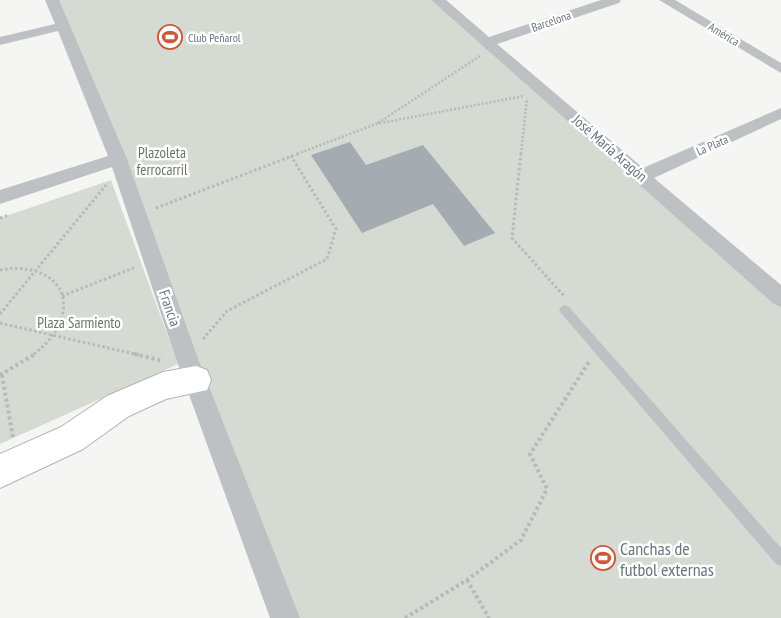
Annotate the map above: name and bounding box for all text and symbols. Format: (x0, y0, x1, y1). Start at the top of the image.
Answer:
street label: Barcelona (529, 7, 573, 35)
street label: América (706, 19, 742, 49)
sports icon: Club Peñarol (157, 24, 183, 50)
place label: Club Peñarol (188, 30, 241, 45)
street label: José María Aragón (568, 110, 651, 186)
street label: La Plata (694, 131, 730, 159)
park label: Plazoleta ferrocarril (137, 143, 188, 179)
street label: Francia (155, 287, 185, 329)
park label: Plaza Sarmiento (37, 313, 121, 332)
place label: Canchas de futbol externas (620, 537, 714, 581)
sports icon: Canchas de futbol externas (590, 545, 616, 571)

